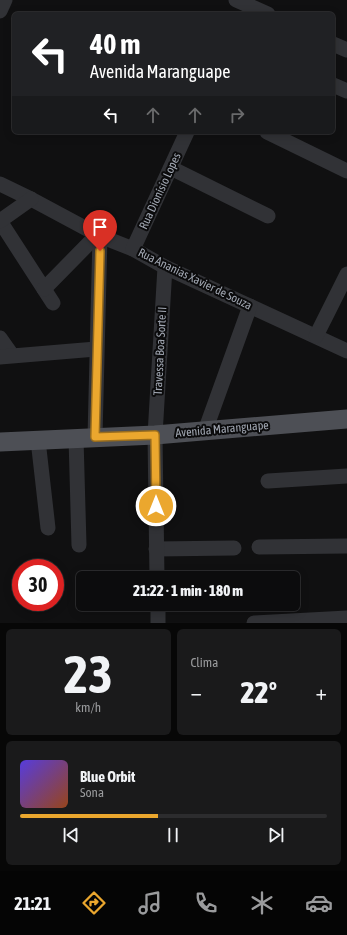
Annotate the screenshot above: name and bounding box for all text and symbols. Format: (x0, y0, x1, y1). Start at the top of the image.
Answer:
icon: left (24, 28, 76, 80)
text: 40 m (90, 28, 140, 60)
text: Avenida Maranguape (90, 61, 230, 82)
icon: left (100, 104, 122, 126)
icon: ahead (142, 104, 164, 126)
icon: ahead (184, 104, 206, 126)
icon: right (226, 104, 248, 126)
street label: Rua Dionísio Lopes (136, 151, 184, 231)
pin (83, 210, 117, 251)
icon: arrive (89, 216, 111, 238)
street label: Rua Ananias Xavier de Souza (136, 245, 254, 313)
street label: Travessa Boa Sorte II (151, 306, 169, 396)
street label: Avenida Maranguape (175, 418, 269, 440)
position arrow (135, 485, 177, 527)
speed limit sign: 30 (12, 559, 64, 611)
text: 21:22 · 1 min · 180 m (133, 582, 243, 599)
text: 23 (64, 644, 113, 704)
text: Clima (191, 655, 218, 670)
text: 22° (241, 675, 277, 709)
text: − (191, 679, 202, 705)
text: + (316, 679, 327, 705)
text: km/h (75, 700, 101, 715)
text: Blue Orbit (80, 768, 135, 785)
text: Sona (80, 785, 104, 800)
icon: previous (60, 824, 82, 846)
icon: pause (162, 824, 184, 846)
icon: next (265, 824, 287, 846)
icon: directions (80, 889, 108, 917)
icon: music (136, 889, 164, 917)
icon: phone (192, 889, 220, 917)
icon: climate (248, 889, 276, 917)
icon: car (305, 889, 333, 917)
text: 21:21 (14, 893, 51, 914)

